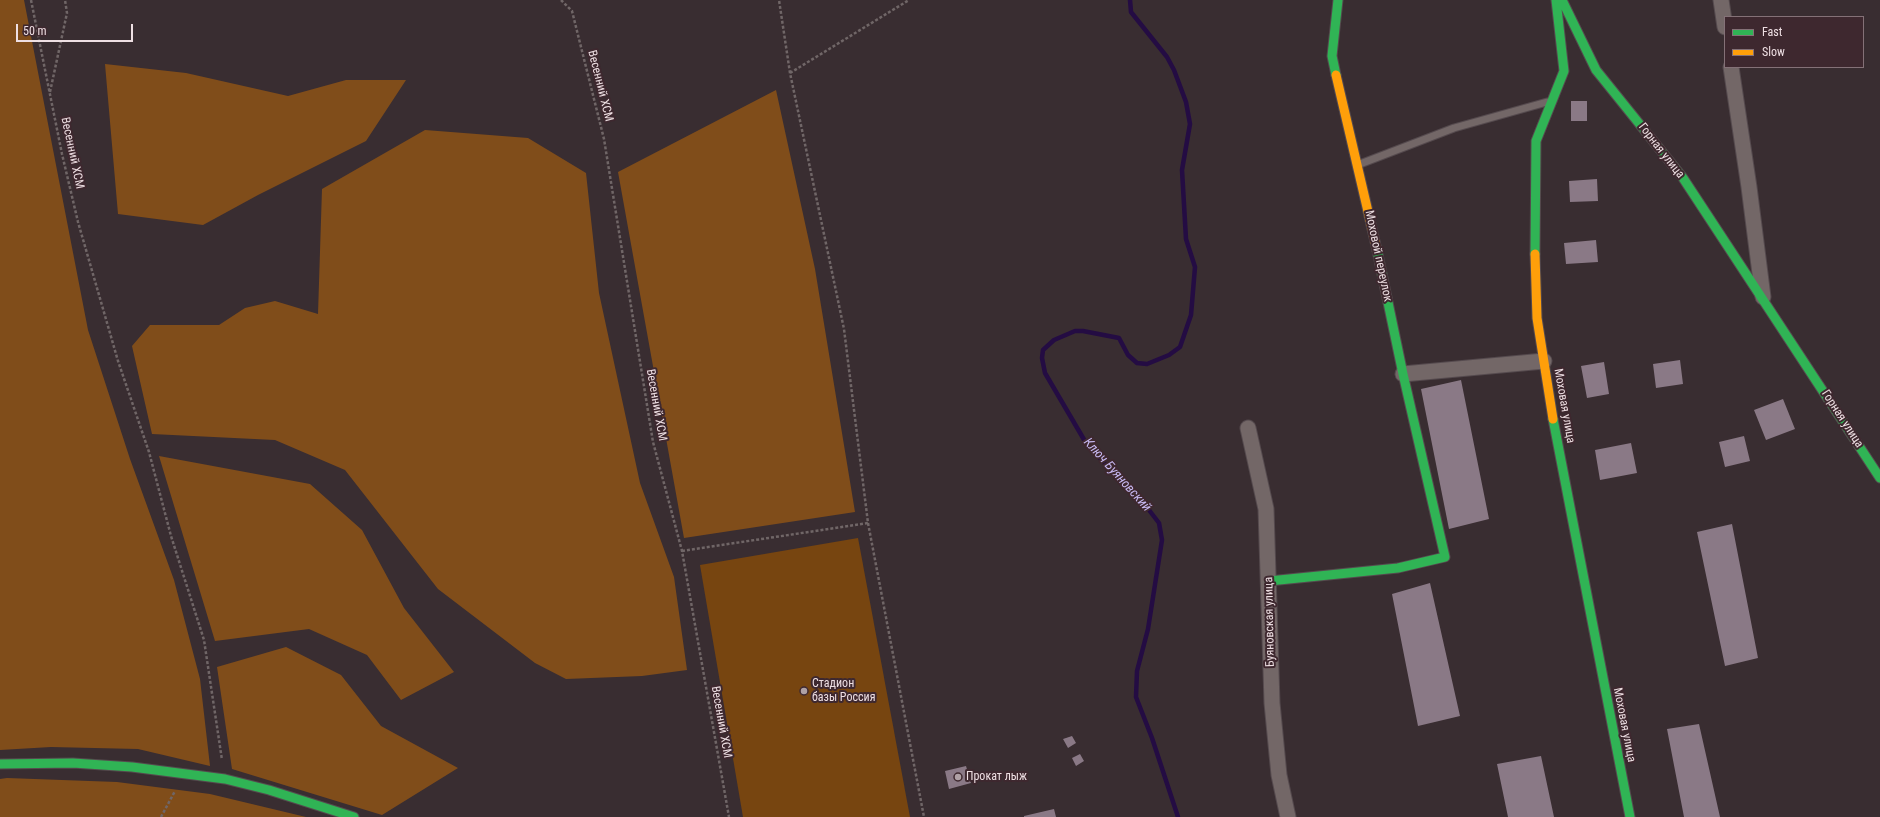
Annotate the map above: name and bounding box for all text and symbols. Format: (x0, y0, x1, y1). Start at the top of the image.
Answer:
scale bar (18, 16, 135, 42)
legend (1724, 16, 1864, 68)
text: 50 m (23, 24, 47, 38)
text: Fast (1762, 25, 1782, 39)
text: Slow (1762, 45, 1785, 59)
street label: Весенний ХСМ (584, 49, 616, 123)
street label: Весенний ХСМ (57, 116, 87, 190)
street label: Горная улица (1635, 121, 1687, 181)
street label: Моховой переулок (1361, 209, 1395, 303)
street label: Весенний ХСМ (643, 368, 669, 442)
street label: Моховая улица (1550, 368, 1578, 444)
street label: Горная улица (1818, 387, 1866, 451)
water label: Ключ Буяновский (1080, 435, 1154, 515)
street label: Буяновская улица (1262, 577, 1278, 667)
place label: Стадион базы Россия (812, 677, 875, 705)
street label: Весенний ХСМ (708, 685, 734, 759)
marker: Стадион базы Россия (799, 686, 809, 696)
street label: Моховая улица (1610, 687, 1638, 763)
place label: Прокат лыж (966, 770, 1027, 784)
marker: Прокат лыж (953, 772, 963, 782)

